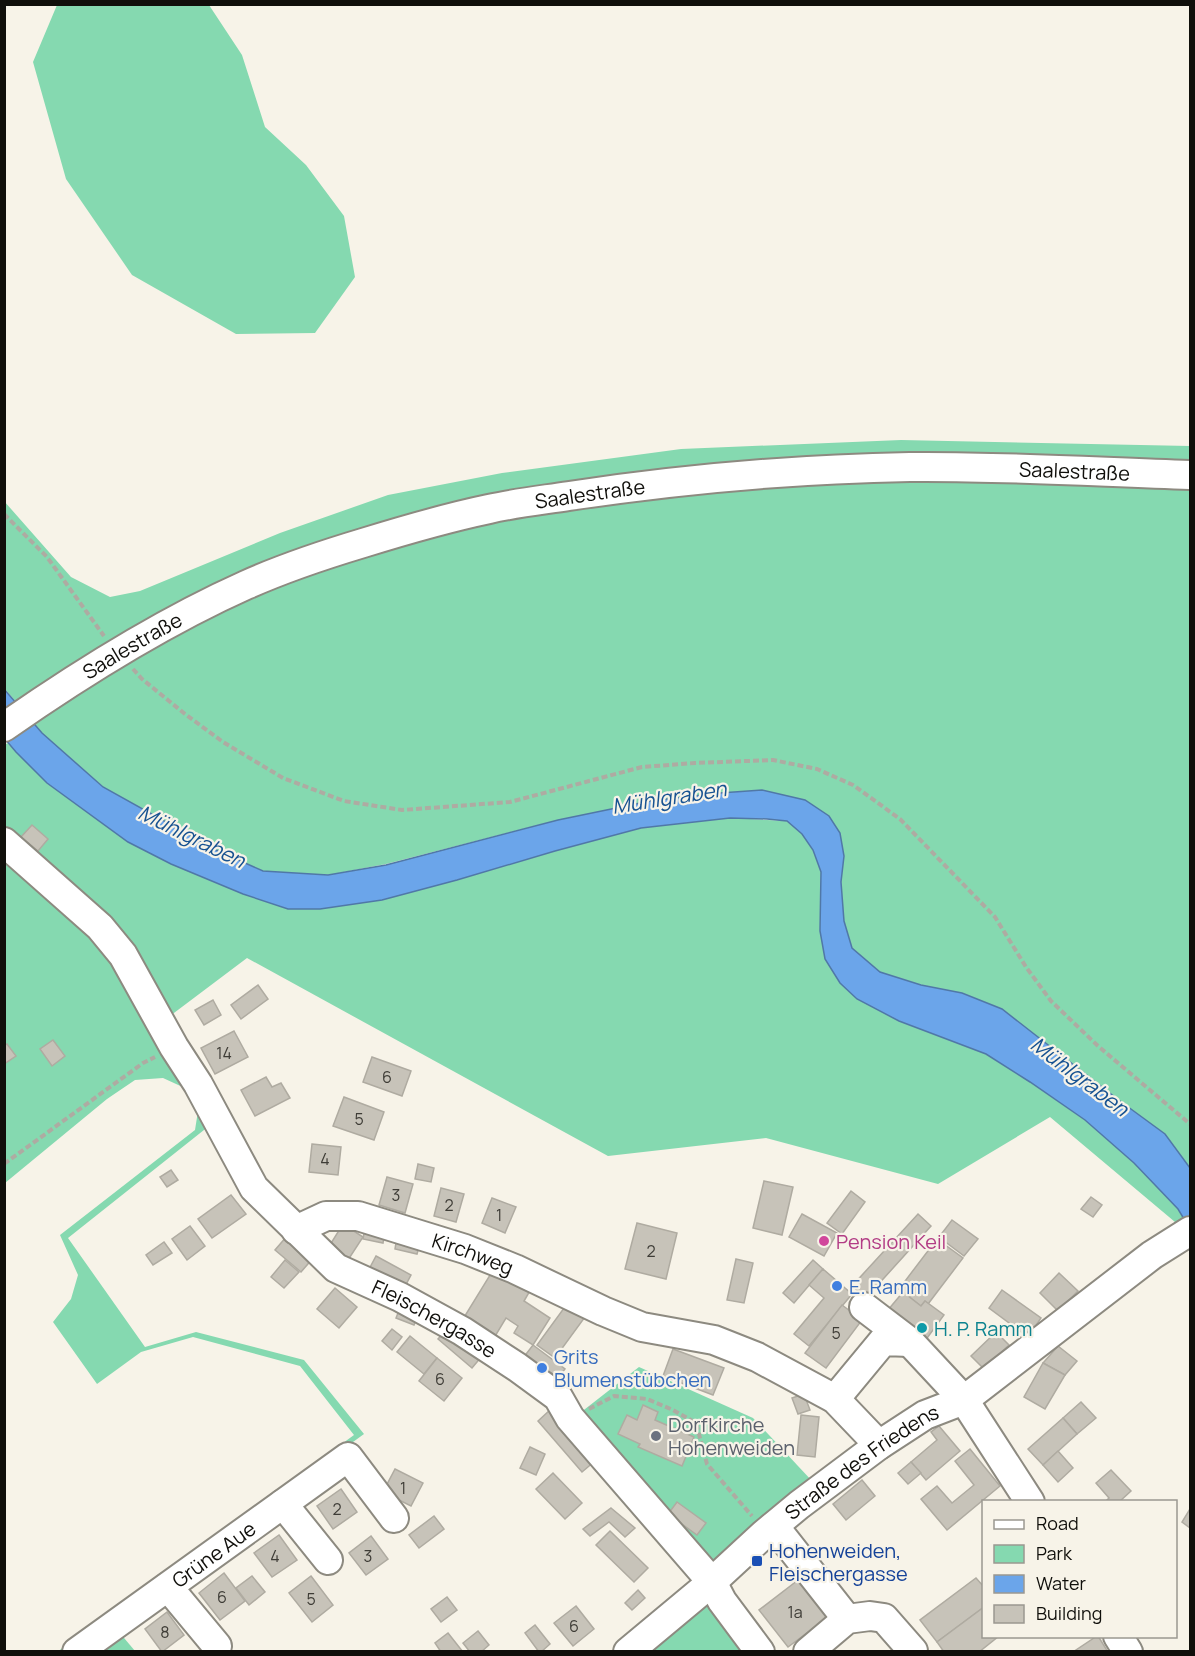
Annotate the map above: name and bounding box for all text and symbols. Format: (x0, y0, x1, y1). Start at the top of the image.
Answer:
street label: Saalestraße (1019, 455, 1131, 486)
street label: Saalestraße (533, 472, 647, 514)
street label: Saalestraße (77, 605, 186, 685)
water label: Mühlgraben (610, 774, 730, 820)
water label: Mühlgraben (134, 798, 251, 875)
water label: Mühlgraben (1025, 1030, 1136, 1123)
house number: 14 (216, 1042, 232, 1064)
house number: 6 (382, 1066, 392, 1088)
house number: 5 (354, 1108, 364, 1130)
house number: 4 (320, 1148, 330, 1170)
house number: 3 (392, 1184, 400, 1206)
house number: 2 (444, 1194, 454, 1216)
house number: 1 (496, 1204, 502, 1226)
street label: Kirchweg (429, 1226, 518, 1281)
place label: Pension Keil (836, 1228, 946, 1255)
marker: Pension Keil (817, 1234, 831, 1248)
house number: 2 (646, 1240, 656, 1262)
street label: Fleischergasse (368, 1273, 502, 1364)
place label: E. Ramm (849, 1273, 927, 1300)
marker: E. Ramm (830, 1279, 844, 1293)
place label: H. P. Ramm (934, 1315, 1032, 1342)
marker: H. P. Ramm (915, 1321, 929, 1335)
house number: 5 (831, 1322, 841, 1344)
place label: Grits Blumenstübchen (554, 1343, 711, 1393)
marker: Grits Blumenstübchen (535, 1361, 549, 1375)
house number: 6 (435, 1368, 445, 1390)
street label: Straße des Friedens (779, 1398, 942, 1525)
place label: Dorfkirche Hohenweiden (668, 1411, 795, 1461)
marker: Dorfkirche Hohenweiden (649, 1429, 663, 1443)
house number: 1 (400, 1477, 406, 1499)
house number: 2 (332, 1498, 342, 1520)
legend (982, 1500, 1177, 1638)
text: Road (1036, 1511, 1079, 1535)
street label: Grüne Aue (166, 1515, 261, 1593)
place label: Hohenweiden, Fleischergasse (769, 1537, 908, 1587)
text: Park (1036, 1541, 1073, 1565)
house number: 4 (270, 1545, 280, 1567)
house number: 3 (364, 1545, 372, 1567)
marker: Hohenweiden, Fleischergasse (750, 1554, 764, 1568)
text: Water (1036, 1571, 1086, 1595)
house number: 6 (217, 1586, 227, 1608)
house number: 5 (306, 1588, 316, 1610)
house number: 1a (787, 1601, 803, 1623)
text: Building (1036, 1601, 1102, 1625)
house number: 6 (569, 1615, 579, 1637)
house number: 8 (160, 1621, 170, 1643)

